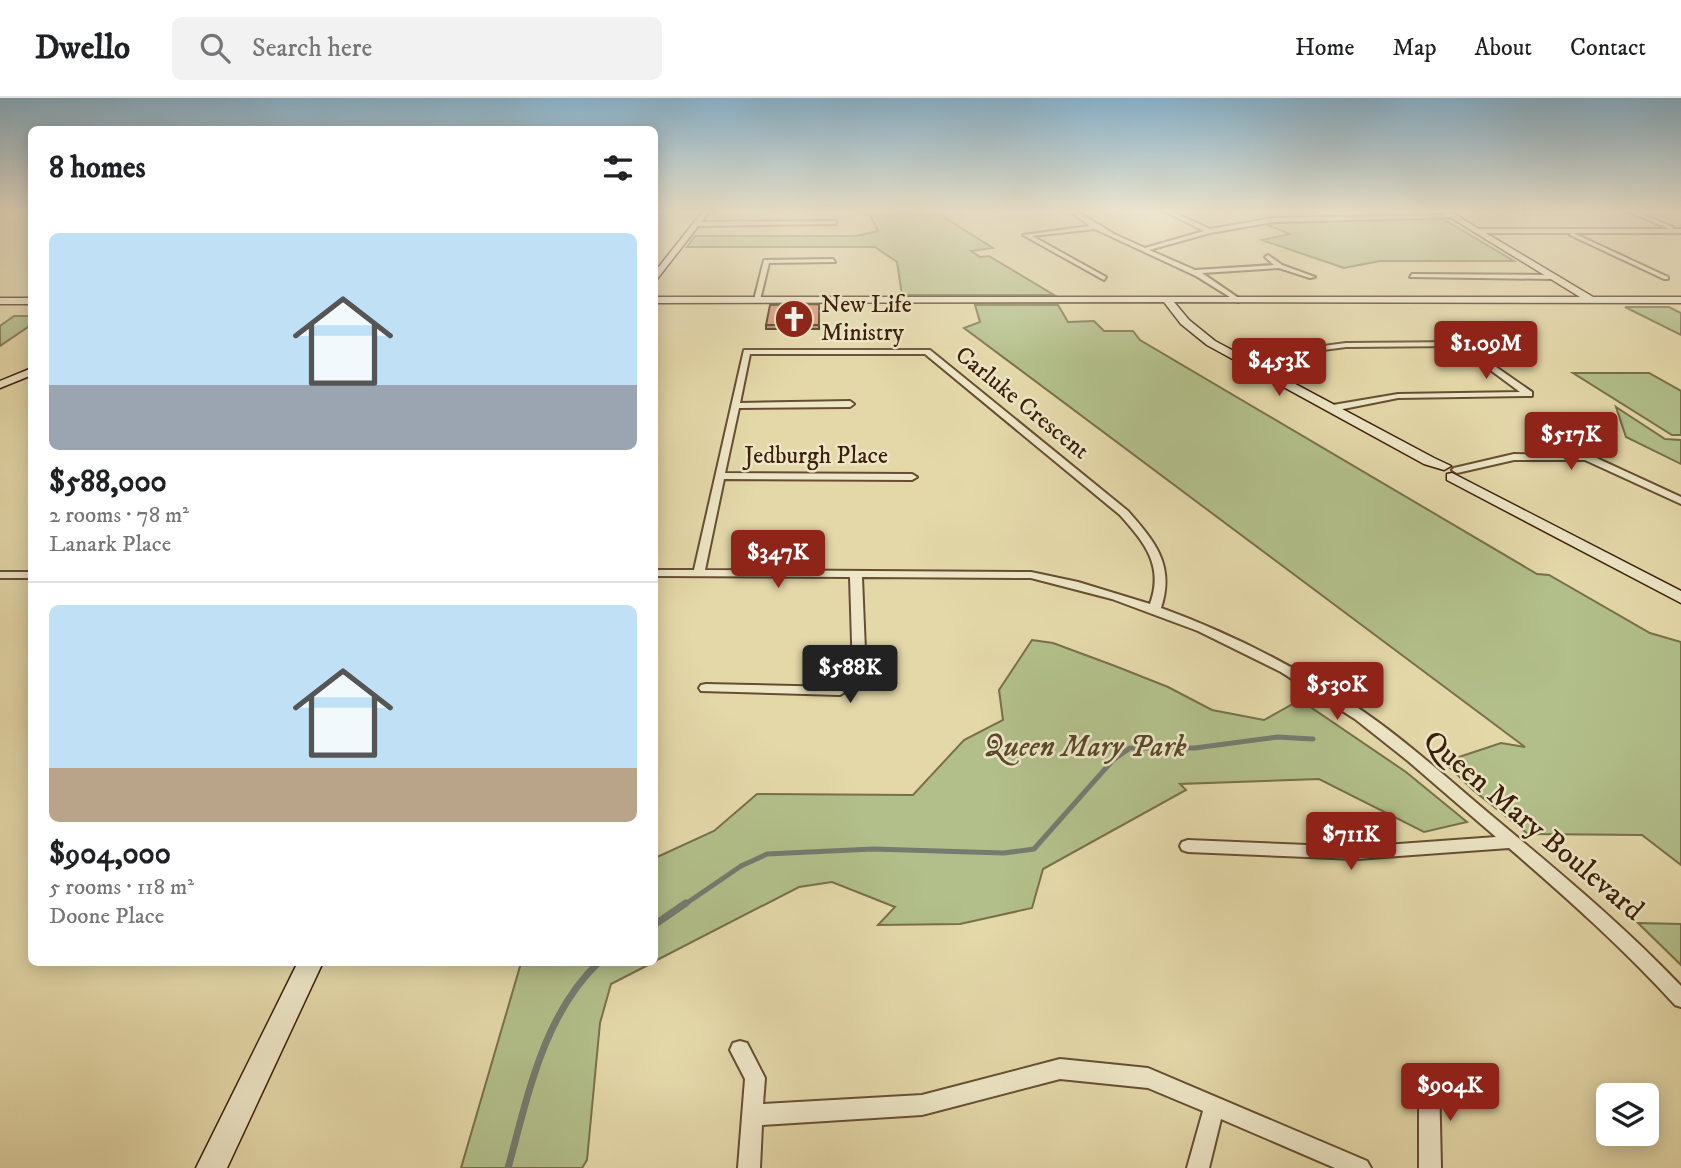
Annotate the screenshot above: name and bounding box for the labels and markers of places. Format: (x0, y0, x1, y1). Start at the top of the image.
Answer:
place label: New Life Ministry (821, 290, 912, 348)
church icon: New Life Ministry (773, 298, 815, 340)
pin: $1.09M (1429, 322, 1543, 381)
pin: $453K (1230, 338, 1328, 398)
pin: $517K (1522, 412, 1620, 472)
pin: $347K (729, 531, 827, 590)
pin: $588K (801, 646, 899, 705)
pin: $530K (1288, 662, 1386, 722)
pin: $711K (1302, 812, 1400, 872)
pin: $904K (1401, 1063, 1499, 1123)

